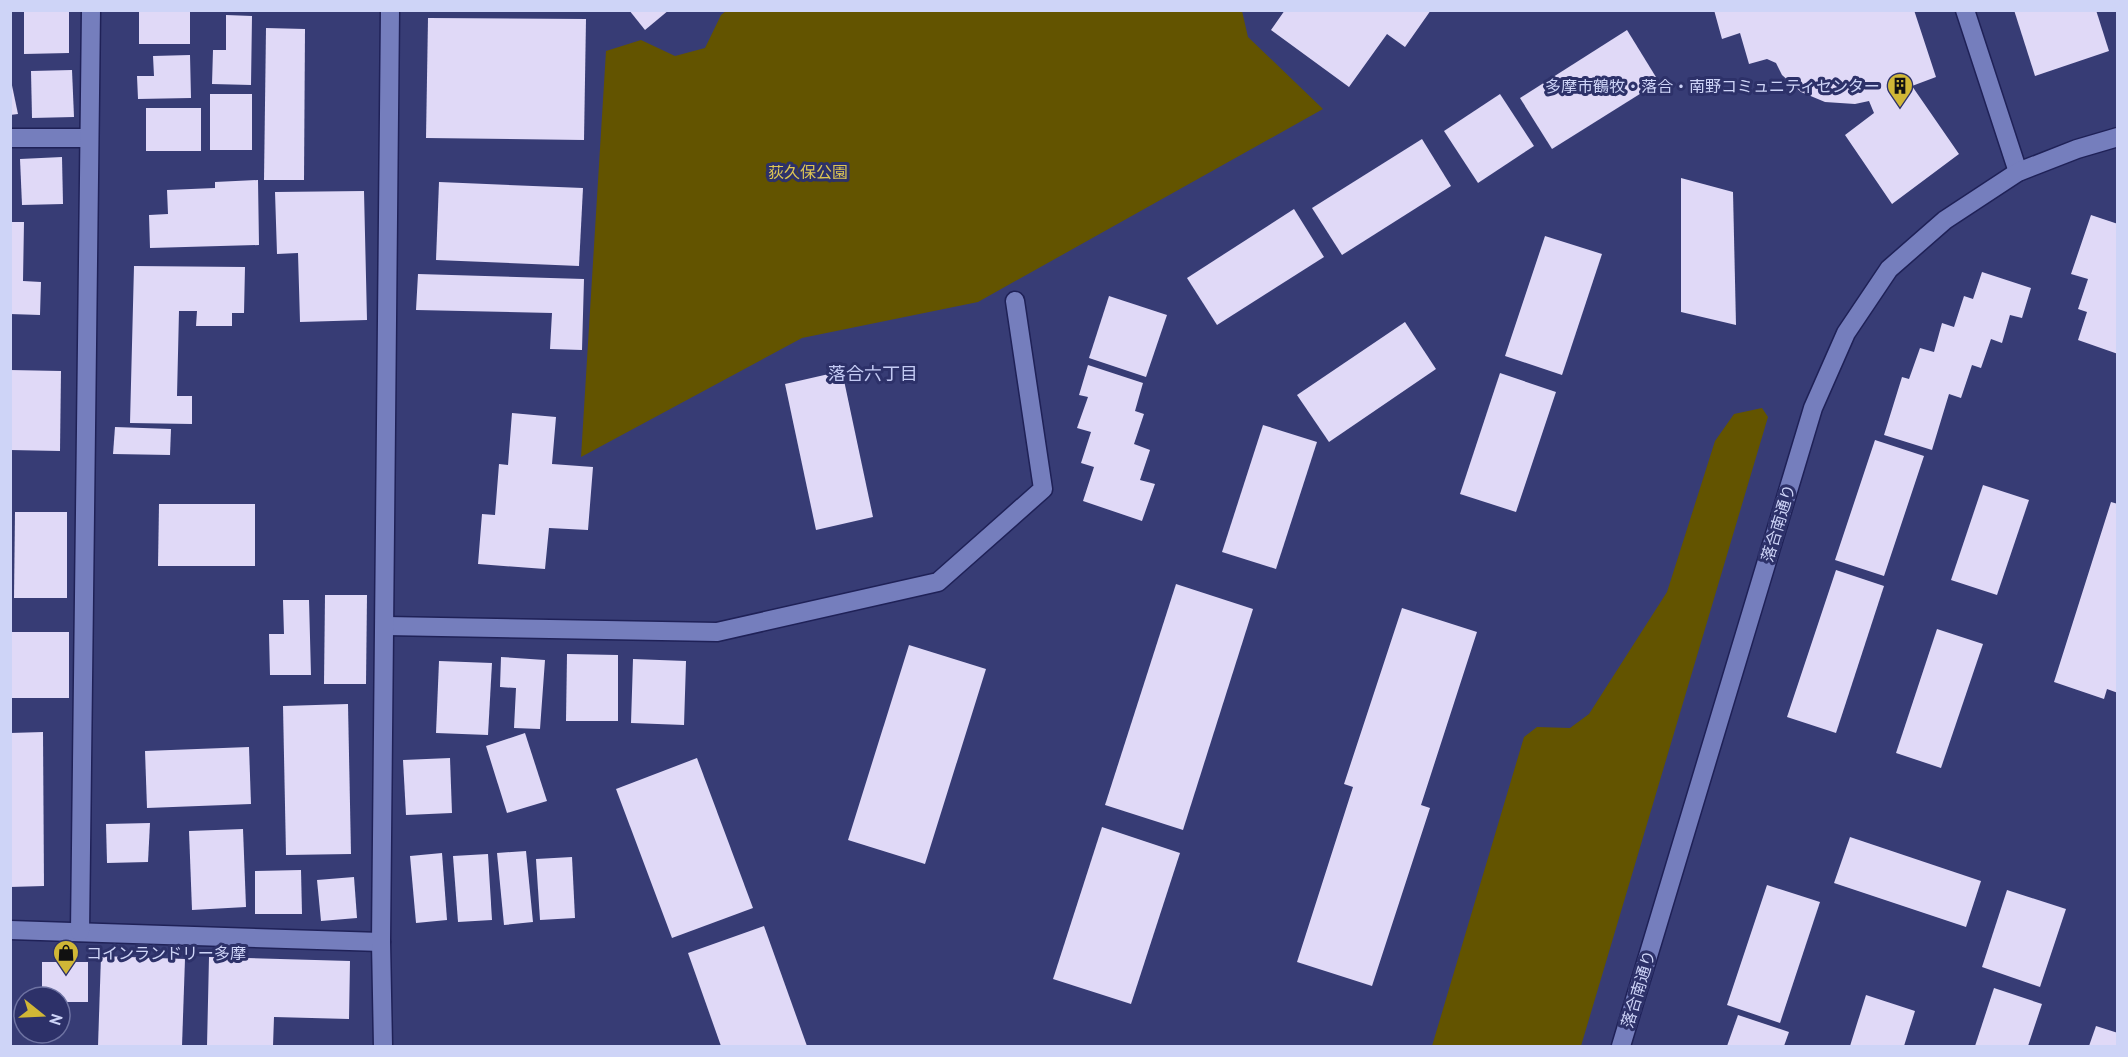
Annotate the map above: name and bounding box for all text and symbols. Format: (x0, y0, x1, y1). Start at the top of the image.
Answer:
building icon: 多摩市鶴牧・落合・南野コミュニティセンター (1885, 71, 1915, 109)
place label: 多摩市鶴牧・落合・南野コミュニティセンター (1545, 76, 1880, 96)
park label: 荻久保公園 (768, 162, 848, 182)
district label: 落合六丁目 (828, 362, 918, 385)
street label: 落合南通り (1757, 482, 1799, 564)
shop icon: コインランドリー多摩 (51, 938, 81, 976)
place label: コインランドリー多摩 (86, 943, 246, 963)
street label: 落合南通り (1617, 948, 1659, 1030)
north arrow (12, 985, 72, 1045)
text: N (45, 1012, 67, 1028)

